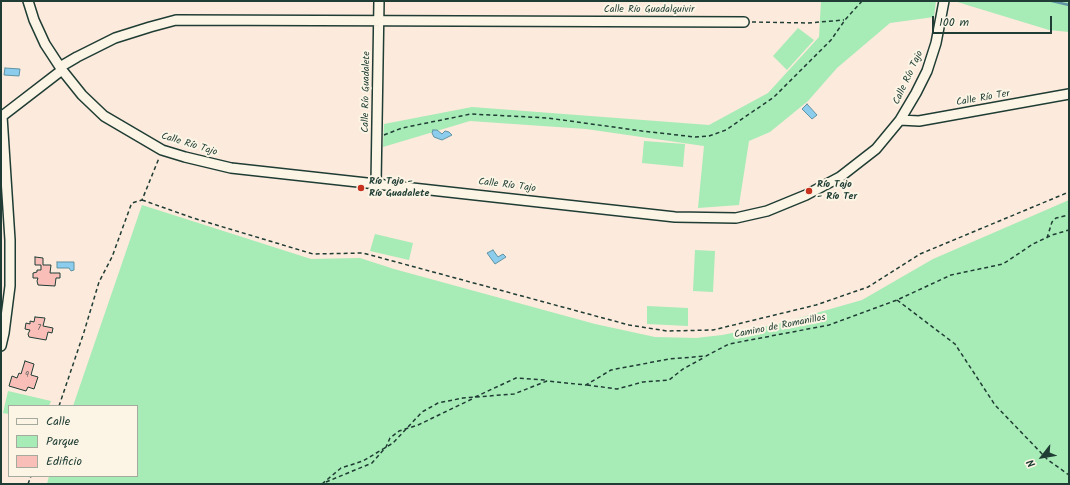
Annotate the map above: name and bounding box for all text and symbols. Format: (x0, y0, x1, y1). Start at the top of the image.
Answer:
street label: Calle Río Guadalquivir (604, 4, 694, 16)
scale bar (934, 8, 1054, 34)
text: 100 m (939, 13, 969, 32)
street label: Calle Río Tajo (891, 49, 927, 107)
street label: Calle Río Guadalete (360, 51, 374, 133)
street label: Calle Río Ter (955, 88, 1011, 110)
street label: Calle Río Tajo (160, 131, 218, 159)
place label: Río Tajo - Río Guadalete (369, 176, 429, 200)
street label: Calle Río Tajo (478, 177, 536, 195)
place label: Río Tajo - Río Ter (817, 179, 857, 202)
marker: Río Tajo - Río Guadalete (356, 183, 366, 193)
marker: Río Tajo - Río Ter (804, 186, 814, 196)
street label: Camino de Romanillos (733, 312, 827, 342)
house number: 7 (37, 324, 41, 334)
house number: 9 (25, 371, 29, 381)
legend (8, 405, 138, 477)
text: Calle (46, 412, 70, 431)
text: Parque (46, 432, 79, 451)
north arrow (1022, 437, 1062, 477)
text: Edificio (46, 452, 82, 471)
text: N (1022, 456, 1041, 471)

